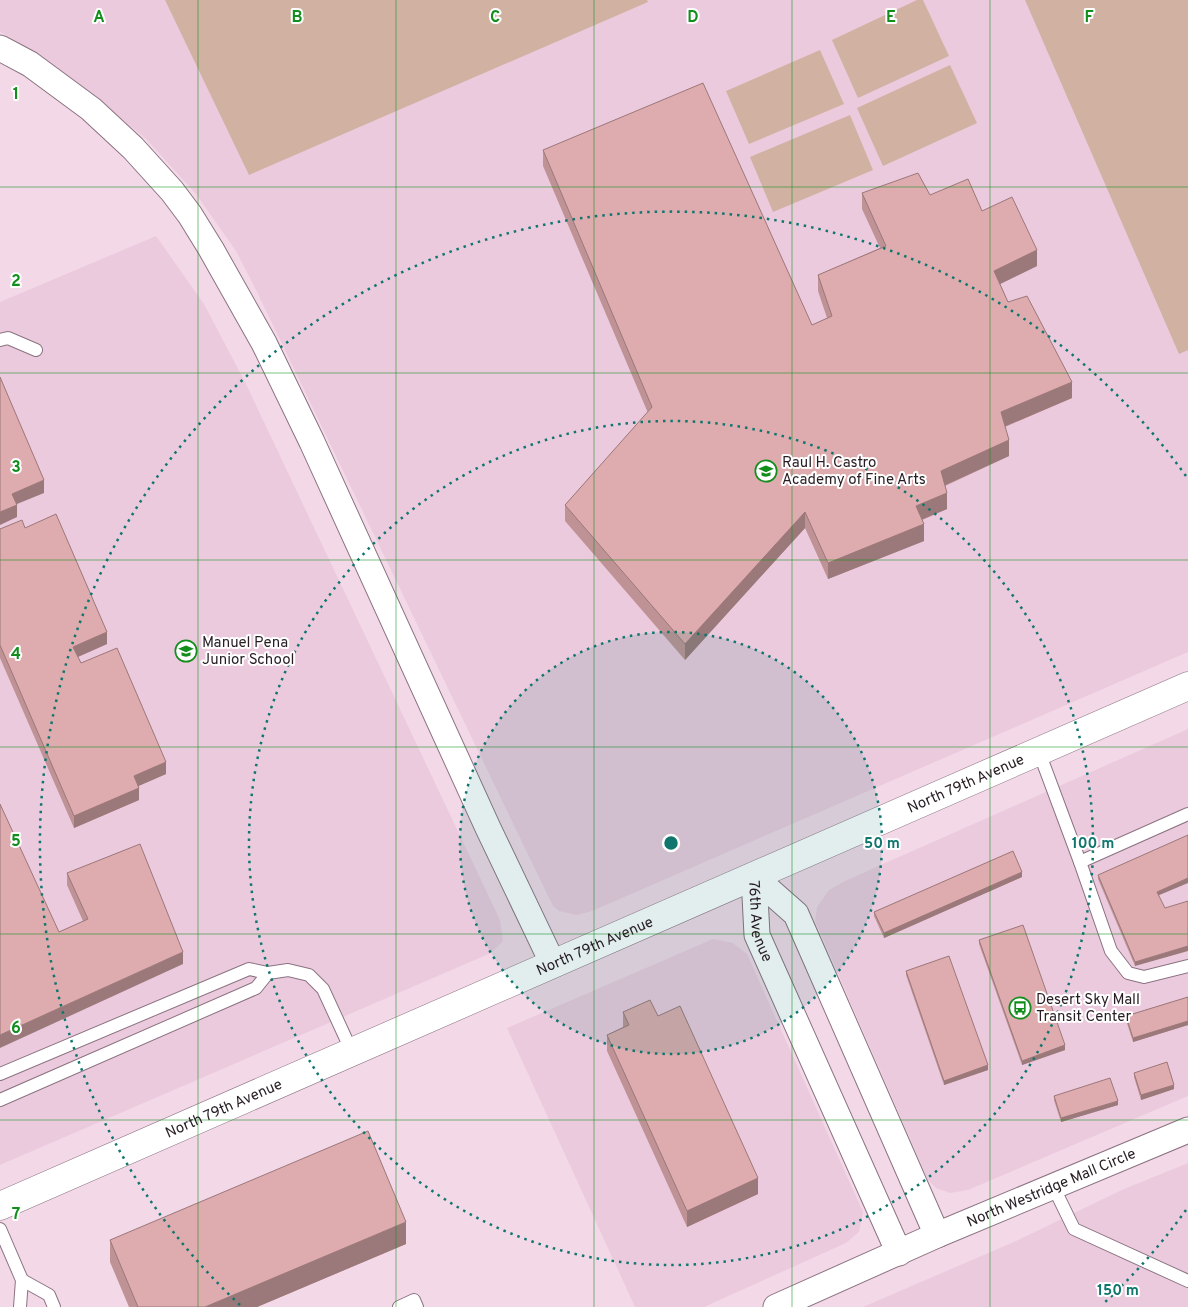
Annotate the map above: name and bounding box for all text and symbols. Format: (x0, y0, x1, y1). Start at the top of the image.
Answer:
text: A (93, 8, 105, 28)
text: B (291, 8, 303, 28)
text: C (490, 8, 500, 28)
text: D (687, 8, 699, 28)
text: E (886, 8, 896, 28)
text: F (1084, 8, 1094, 28)
text: 1 (13, 85, 19, 105)
text: 2 (11, 272, 21, 292)
place label: Raul H. Castro Academy of Fine Arts (782, 454, 926, 490)
text: 3 (11, 458, 21, 478)
school or university icon: Raul H. Castro Academy of Fine Arts (754, 459, 778, 483)
place label: Manuel Pena Junior School (202, 634, 294, 670)
school or university icon: Manuel Pena Junior School (174, 639, 198, 663)
text: 4 (11, 645, 21, 665)
street label: North 79th Avenue (905, 751, 1027, 819)
text: 5 (11, 832, 21, 852)
centre of rings (662, 834, 680, 852)
text: 50 m (864, 835, 900, 854)
text: 100 m (1072, 835, 1114, 854)
street label: 76th Avenue (743, 880, 776, 965)
street label: North 79th Avenue (534, 913, 656, 981)
place label: Desert Sky Mall Transit Center (1036, 991, 1140, 1027)
bus stop icon: Desert Sky Mall Transit Center (1008, 996, 1032, 1020)
text: 6 (11, 1019, 21, 1039)
street label: North 79th Avenue (163, 1076, 285, 1143)
street label: North Westridge Mall Circle (964, 1145, 1139, 1232)
text: 7 (12, 1205, 20, 1225)
text: 150 m (1097, 1282, 1139, 1301)

